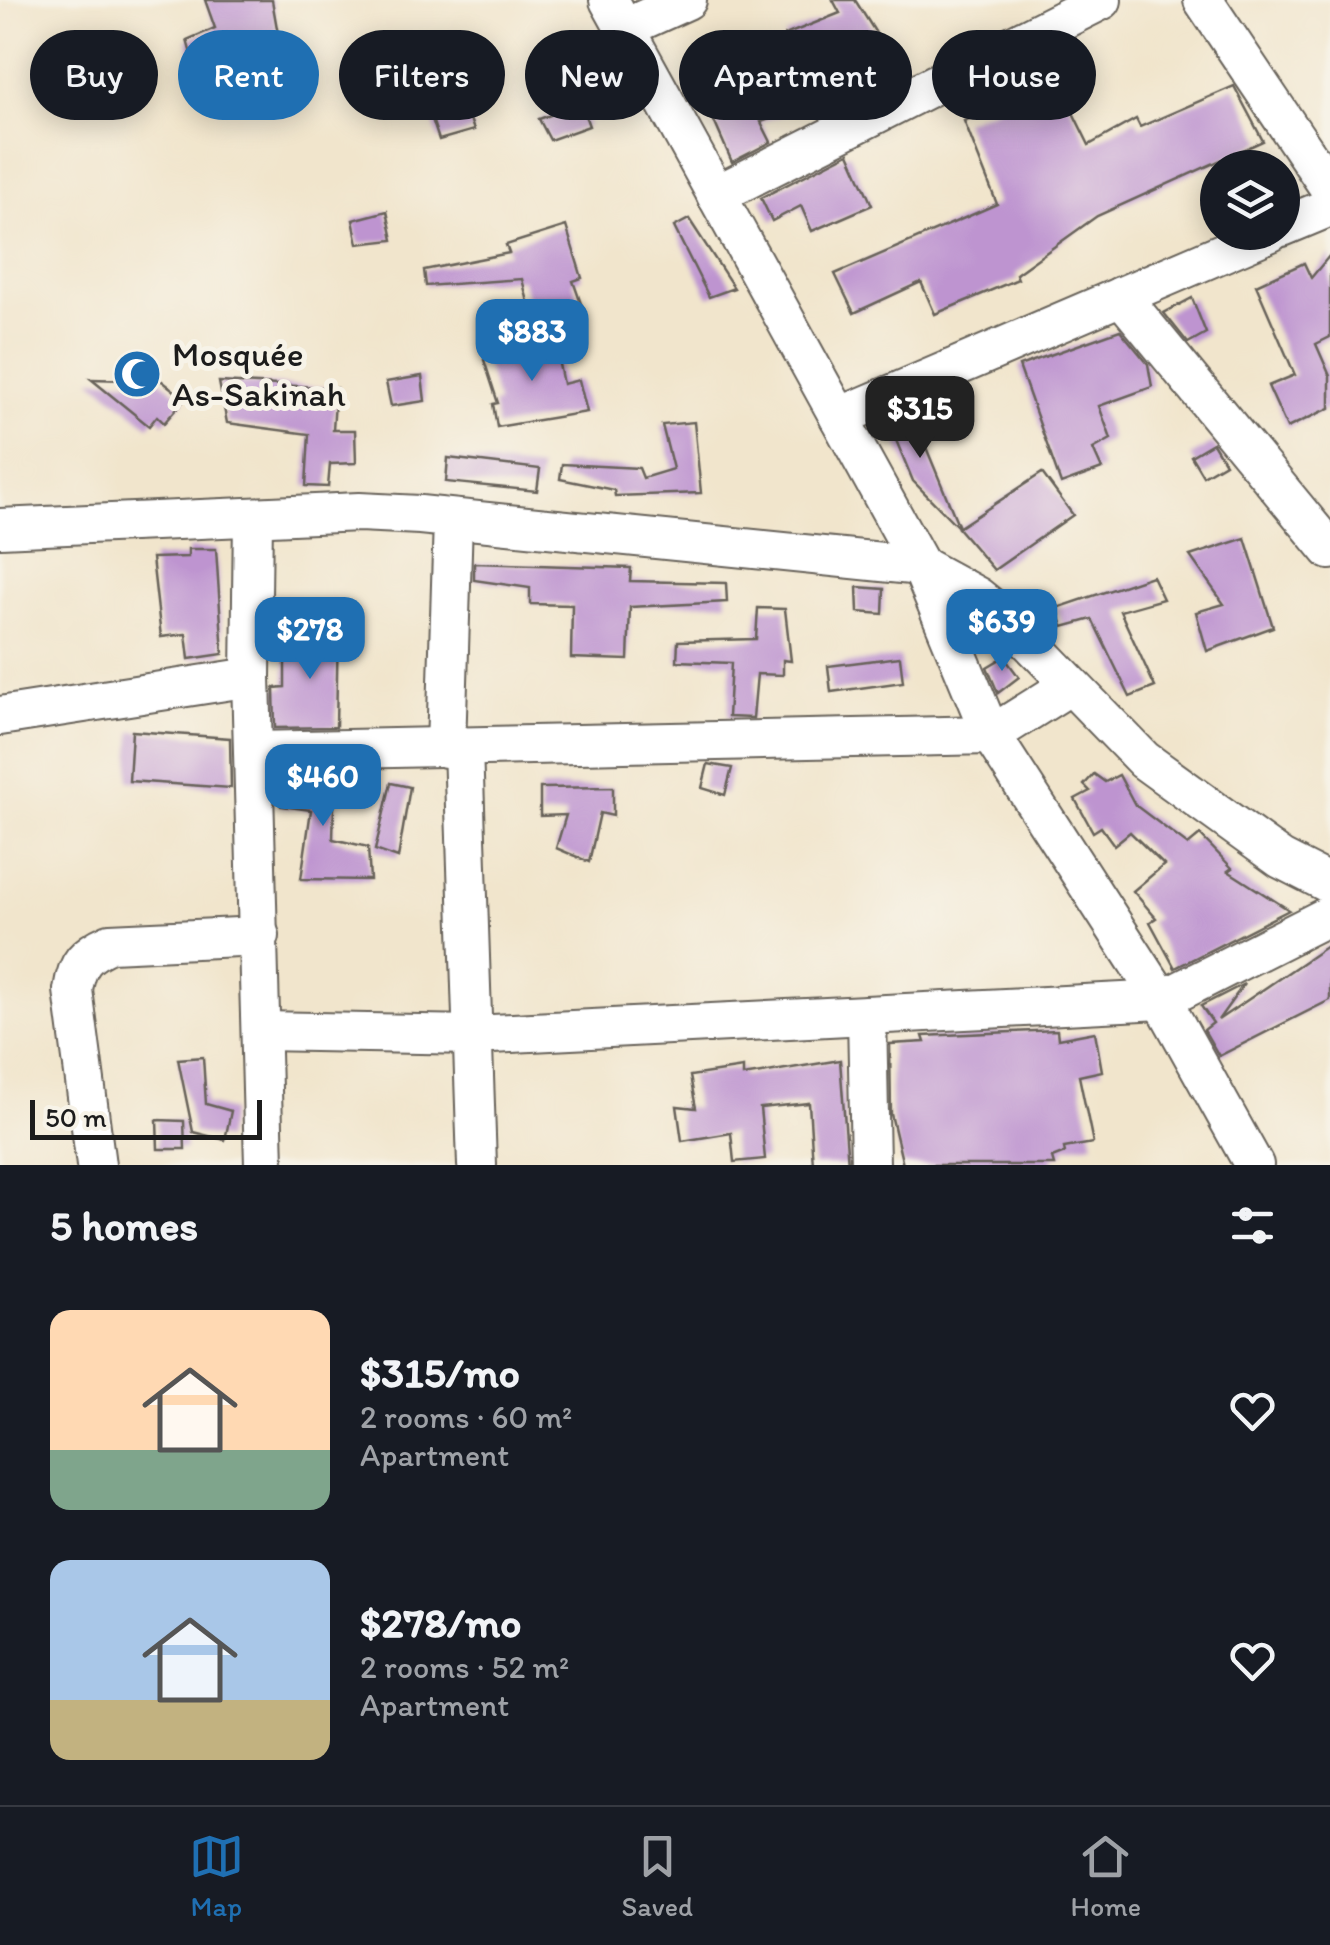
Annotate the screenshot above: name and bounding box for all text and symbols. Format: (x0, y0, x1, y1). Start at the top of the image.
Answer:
chip: Buy (30, 30, 158, 120)
chip: Rent (178, 30, 319, 120)
chip: Filters (339, 30, 505, 120)
chip: New (525, 30, 659, 120)
chip: Apartment (679, 30, 912, 120)
chip: House (932, 30, 1096, 120)
map controls (1200, 150, 1300, 250)
button: layers (1200, 150, 1300, 250)
pin: $883 (473, 299, 591, 384)
text: $883 (498, 312, 566, 350)
place label: Mosquée As-Sakinah (172, 333, 346, 415)
mosque icon: Mosquée As-Sakinah (111, 348, 163, 400)
pin: $315 (861, 376, 979, 461)
text: $315 (887, 389, 953, 427)
pin: $639 (943, 589, 1061, 674)
pin: $278 (251, 597, 369, 682)
text: $639 (968, 602, 1036, 640)
text: $278 (277, 610, 343, 648)
pin: $460 (264, 744, 382, 829)
text: $460 (287, 757, 359, 795)
scale bar (30, 1095, 262, 1140)
text: 50 m (45, 1100, 107, 1134)
icon: filters (1225, 1198, 1280, 1253)
text: 5 homes (50, 1200, 198, 1251)
text: $315/mo (360, 1347, 520, 1398)
icon: home (130, 1350, 250, 1470)
icon: heart (1225, 1383, 1280, 1438)
text: 2 rooms · 60 m² (360, 1398, 572, 1436)
text: Apartment (360, 1436, 509, 1474)
text: $278/mo (360, 1597, 522, 1648)
icon: home (130, 1600, 250, 1720)
icon: heart (1225, 1633, 1280, 1688)
text: 2 rooms · 52 m² (360, 1648, 569, 1686)
text: Apartment (360, 1686, 509, 1724)
tab: Map (189, 1829, 244, 1923)
tab: Saved (621, 1829, 693, 1923)
tab: Home (1071, 1829, 1141, 1923)

